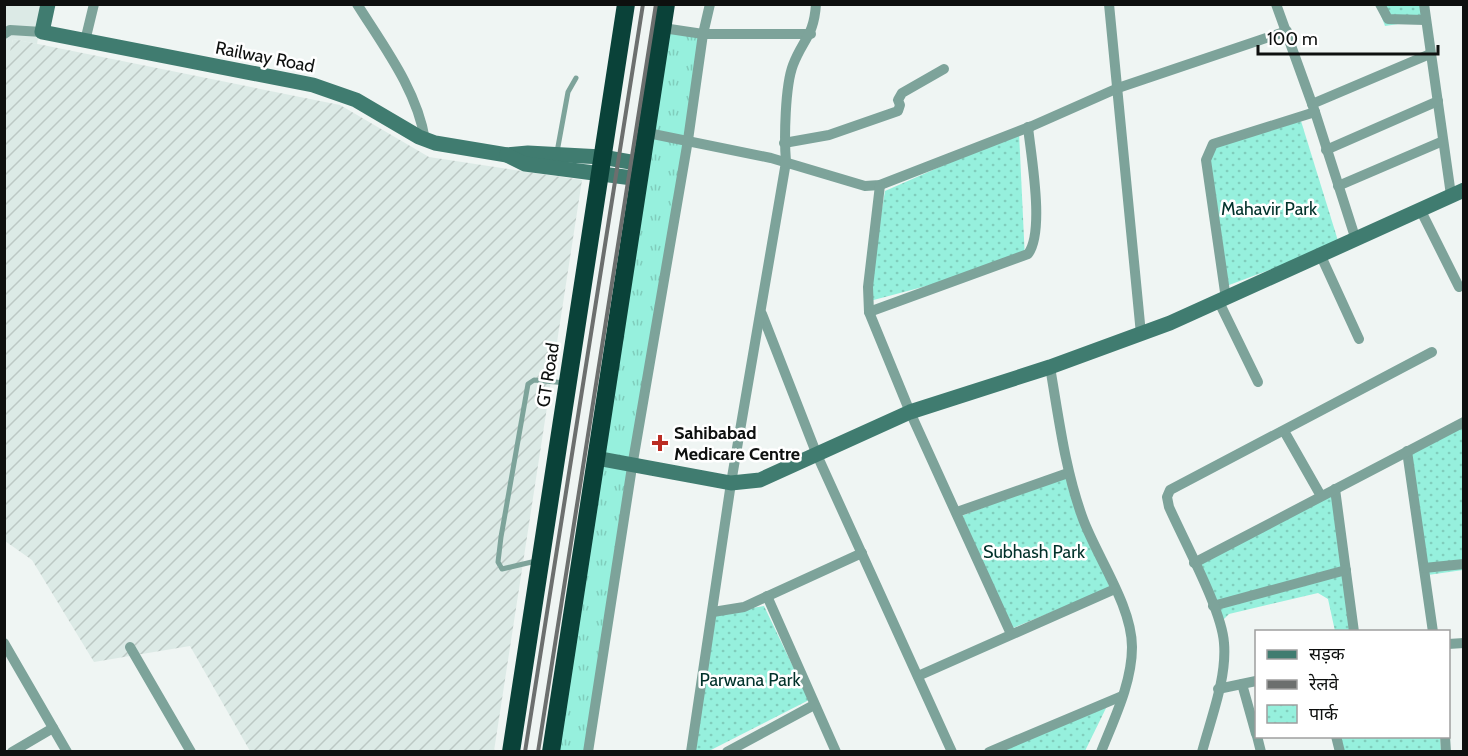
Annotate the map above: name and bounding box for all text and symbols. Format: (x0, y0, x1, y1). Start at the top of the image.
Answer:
scale bar (1258, 18, 1438, 56)
text: 100 m (1267, 28, 1318, 50)
street label: Railway Road (213, 37, 317, 77)
park label: Mahavir Park (1221, 198, 1318, 220)
street label: GT Road (532, 341, 564, 409)
place label: Sahibabad Medicare Centre (674, 422, 800, 465)
marker: Sahibabad Medicare Centre (651, 434, 669, 452)
park label: Subhash Park (983, 541, 1086, 563)
legend (1255, 630, 1450, 738)
text: सड़क (1309, 643, 1346, 665)
park label: Parwana Park (699, 669, 802, 691)
text: रेलवे (1308, 673, 1340, 695)
text: पार्क (1309, 703, 1339, 725)

